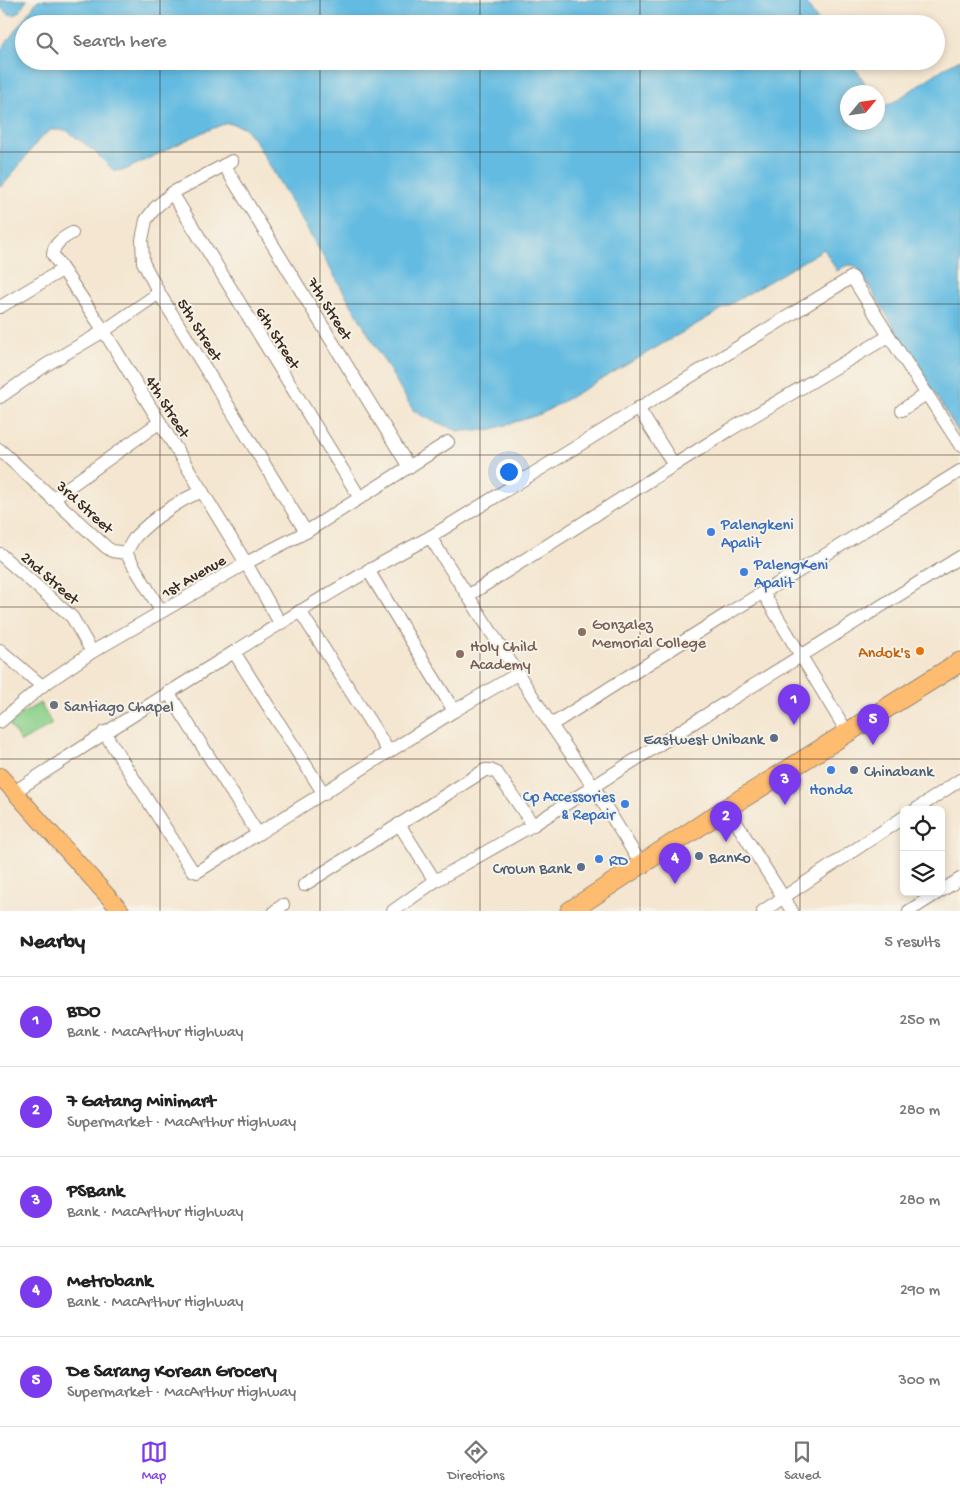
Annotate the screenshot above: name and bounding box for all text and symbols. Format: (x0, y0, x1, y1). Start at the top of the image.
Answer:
search box (15, 15, 945, 70)
icon: search (33, 29, 61, 57)
text: Search here (73, 31, 167, 54)
north arrow (840, 85, 885, 130)
street label: 7th Street (301, 274, 355, 346)
street label: 5th Street (171, 296, 225, 367)
street label: 6th Street (250, 304, 303, 375)
street label: 4th Street (140, 373, 193, 443)
your location (496, 459, 522, 485)
street label: 3rd Street (51, 478, 117, 540)
place label: Palengkeni Apalit (720, 517, 794, 554)
marker: Palengkeni Apalit (705, 526, 717, 538)
street label: 2nd Street (16, 549, 83, 611)
street label: 1st Avenue (158, 552, 231, 604)
place label: PalengKeni Apalit (753, 557, 828, 594)
marker: PalengKeni Apalit (738, 566, 750, 578)
place label: Gonzalez Memorial College (592, 617, 707, 654)
marker: Gonzalez Memorial College (576, 626, 588, 638)
place label: Holy Child Academy (470, 639, 538, 676)
place label: Andok's (858, 645, 911, 664)
marker: Andok's (914, 645, 926, 657)
marker: Holy Child Academy (454, 648, 466, 660)
pin: 1 (778, 684, 810, 725)
marker: Santiago Chapel (48, 699, 60, 711)
place label: Santiago Chapel (64, 699, 174, 718)
pin: 5 (857, 704, 889, 745)
place label: Eastwest Unibank (643, 732, 766, 751)
marker: Eastwest Unibank (768, 732, 780, 744)
pin: 3 (769, 764, 801, 805)
marker: Honda (825, 764, 837, 776)
marker: Chinabank (848, 764, 860, 776)
place label: Chinabank (864, 764, 935, 783)
place label: Honda (809, 782, 854, 801)
place label: Cp Accessories & Repair (523, 789, 616, 826)
marker: Cp Accessories & Repair (619, 798, 631, 810)
pin: 2 (710, 801, 742, 842)
map controls (900, 806, 945, 896)
button: locate (900, 806, 945, 851)
pin: 4 (659, 843, 691, 884)
marker: BanKo (693, 850, 705, 862)
place label: BanKo (708, 850, 751, 869)
button: layers (900, 851, 945, 896)
marker: RD (593, 853, 605, 865)
place label: RD (609, 853, 628, 872)
place label: Crown Bank (493, 861, 573, 880)
marker: Crown Bank (575, 861, 587, 873)
text: Nearby (20, 931, 85, 956)
text: 5 results (885, 934, 940, 953)
text: BDO (67, 1001, 101, 1024)
text: 1 (33, 1012, 39, 1031)
text: 250 m (900, 1012, 940, 1031)
text: Bank · MacArthur Highway (67, 1024, 243, 1043)
text: 7 Gatang Minimart (67, 1091, 216, 1114)
text: 2 (32, 1102, 40, 1121)
text: 280 m (899, 1102, 940, 1121)
text: Supermarket · MacArthur Highway (67, 1114, 296, 1133)
text: PSBank (67, 1181, 124, 1204)
text: 3 (32, 1192, 40, 1211)
text: 280 m (899, 1192, 940, 1211)
text: Bank · MacArthur Highway (67, 1204, 243, 1223)
text: Metrobank (67, 1271, 152, 1294)
text: 4 (32, 1282, 40, 1301)
text: 290 m (900, 1282, 940, 1301)
text: Bank · MacArthur Highway (67, 1294, 243, 1313)
text: De Sarang Korean Grocery (67, 1361, 277, 1384)
text: 5 (32, 1372, 40, 1391)
text: 300 m (898, 1372, 940, 1391)
text: Supermarket · MacArthur Highway (67, 1384, 296, 1403)
tab: Map (140, 1438, 168, 1485)
tab: Directions (448, 1438, 505, 1485)
tab: Saved (784, 1438, 820, 1485)

